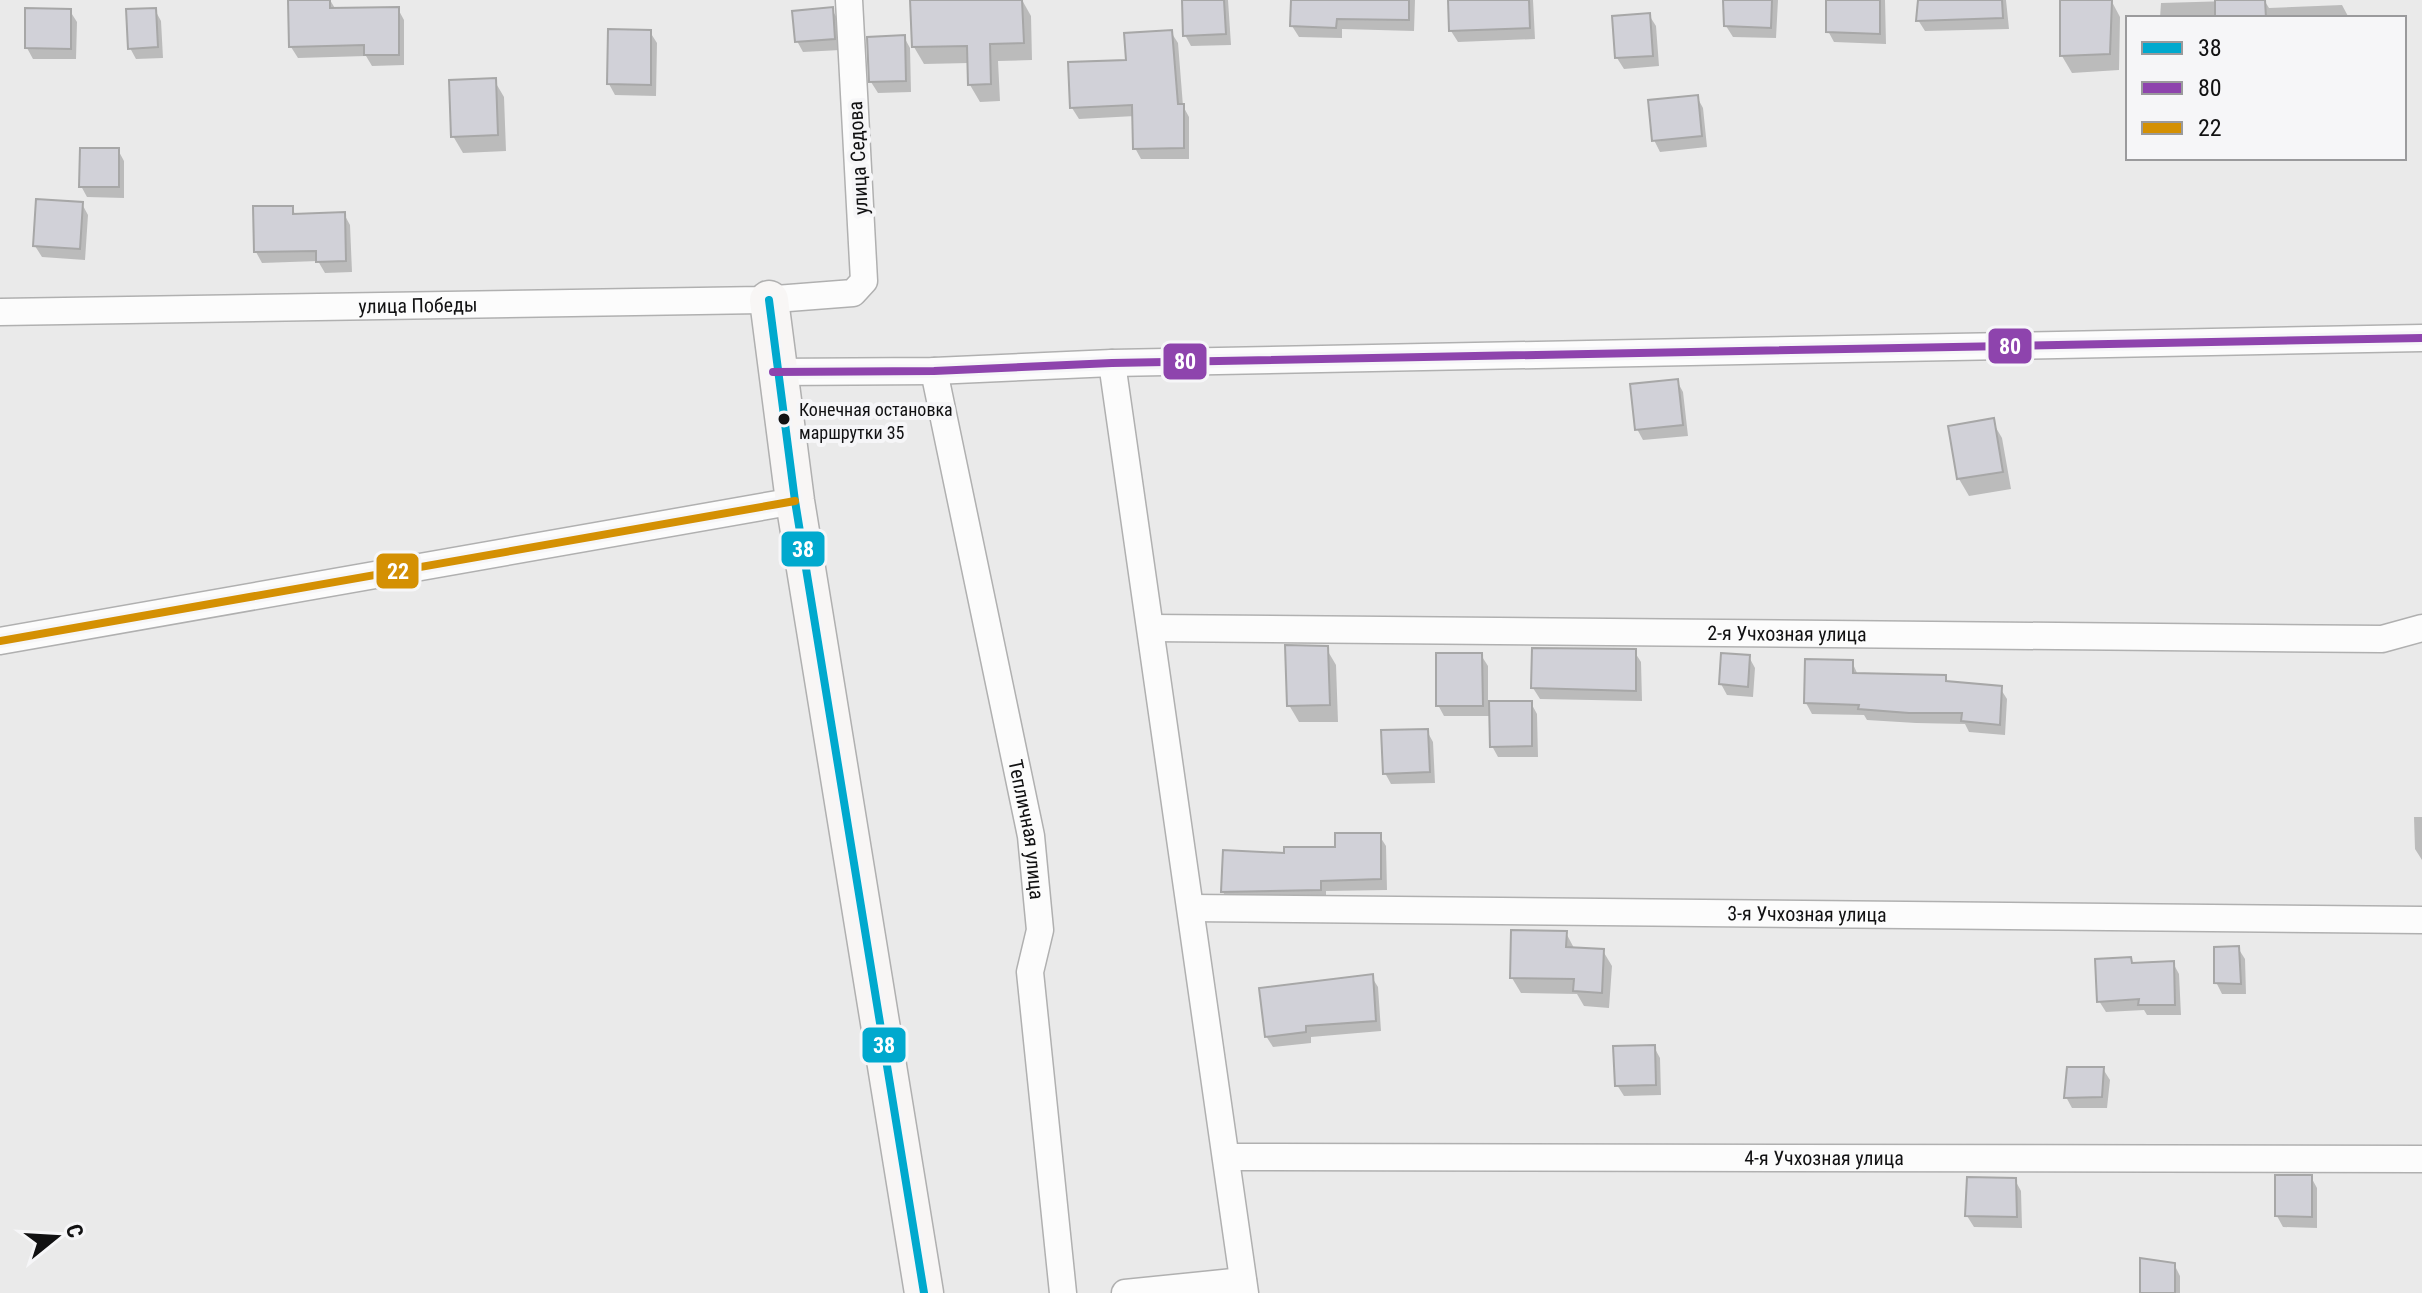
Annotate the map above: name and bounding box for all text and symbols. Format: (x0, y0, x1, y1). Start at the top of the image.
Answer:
legend (2126, 16, 2406, 160)
text: 38 (2198, 34, 2222, 62)
text: 80 (2198, 74, 2222, 102)
street label: улица Седова (843, 100, 873, 216)
text: 22 (2198, 114, 2222, 142)
street label: улица Победы (358, 292, 478, 318)
line badge: 80 (1987, 327, 2033, 365)
text: 80 (1999, 334, 2021, 359)
line badge: 80 (1162, 342, 1208, 381)
text: 80 (1174, 349, 1196, 374)
place label: Конечная остановка маршрутки 35 (799, 399, 953, 443)
marker: Конечная остановка маршрутки 35 (776, 411, 792, 427)
line badge: 38 (780, 530, 826, 568)
text: 38 (792, 537, 814, 562)
line badge: 22 (375, 552, 420, 590)
text: 22 (387, 559, 409, 584)
street label: 2-я Учхозная улица (1707, 621, 1867, 646)
street label: Тепличная улица (1003, 757, 1049, 901)
street label: 3-я Учхозная улица (1727, 901, 1887, 927)
line badge: 38 (861, 1026, 907, 1064)
text: 38 (873, 1033, 895, 1058)
street label: 4-я Учхозная улица (1744, 1146, 1904, 1170)
north arrow (16, 1197, 96, 1277)
text: С (61, 1221, 88, 1241)

